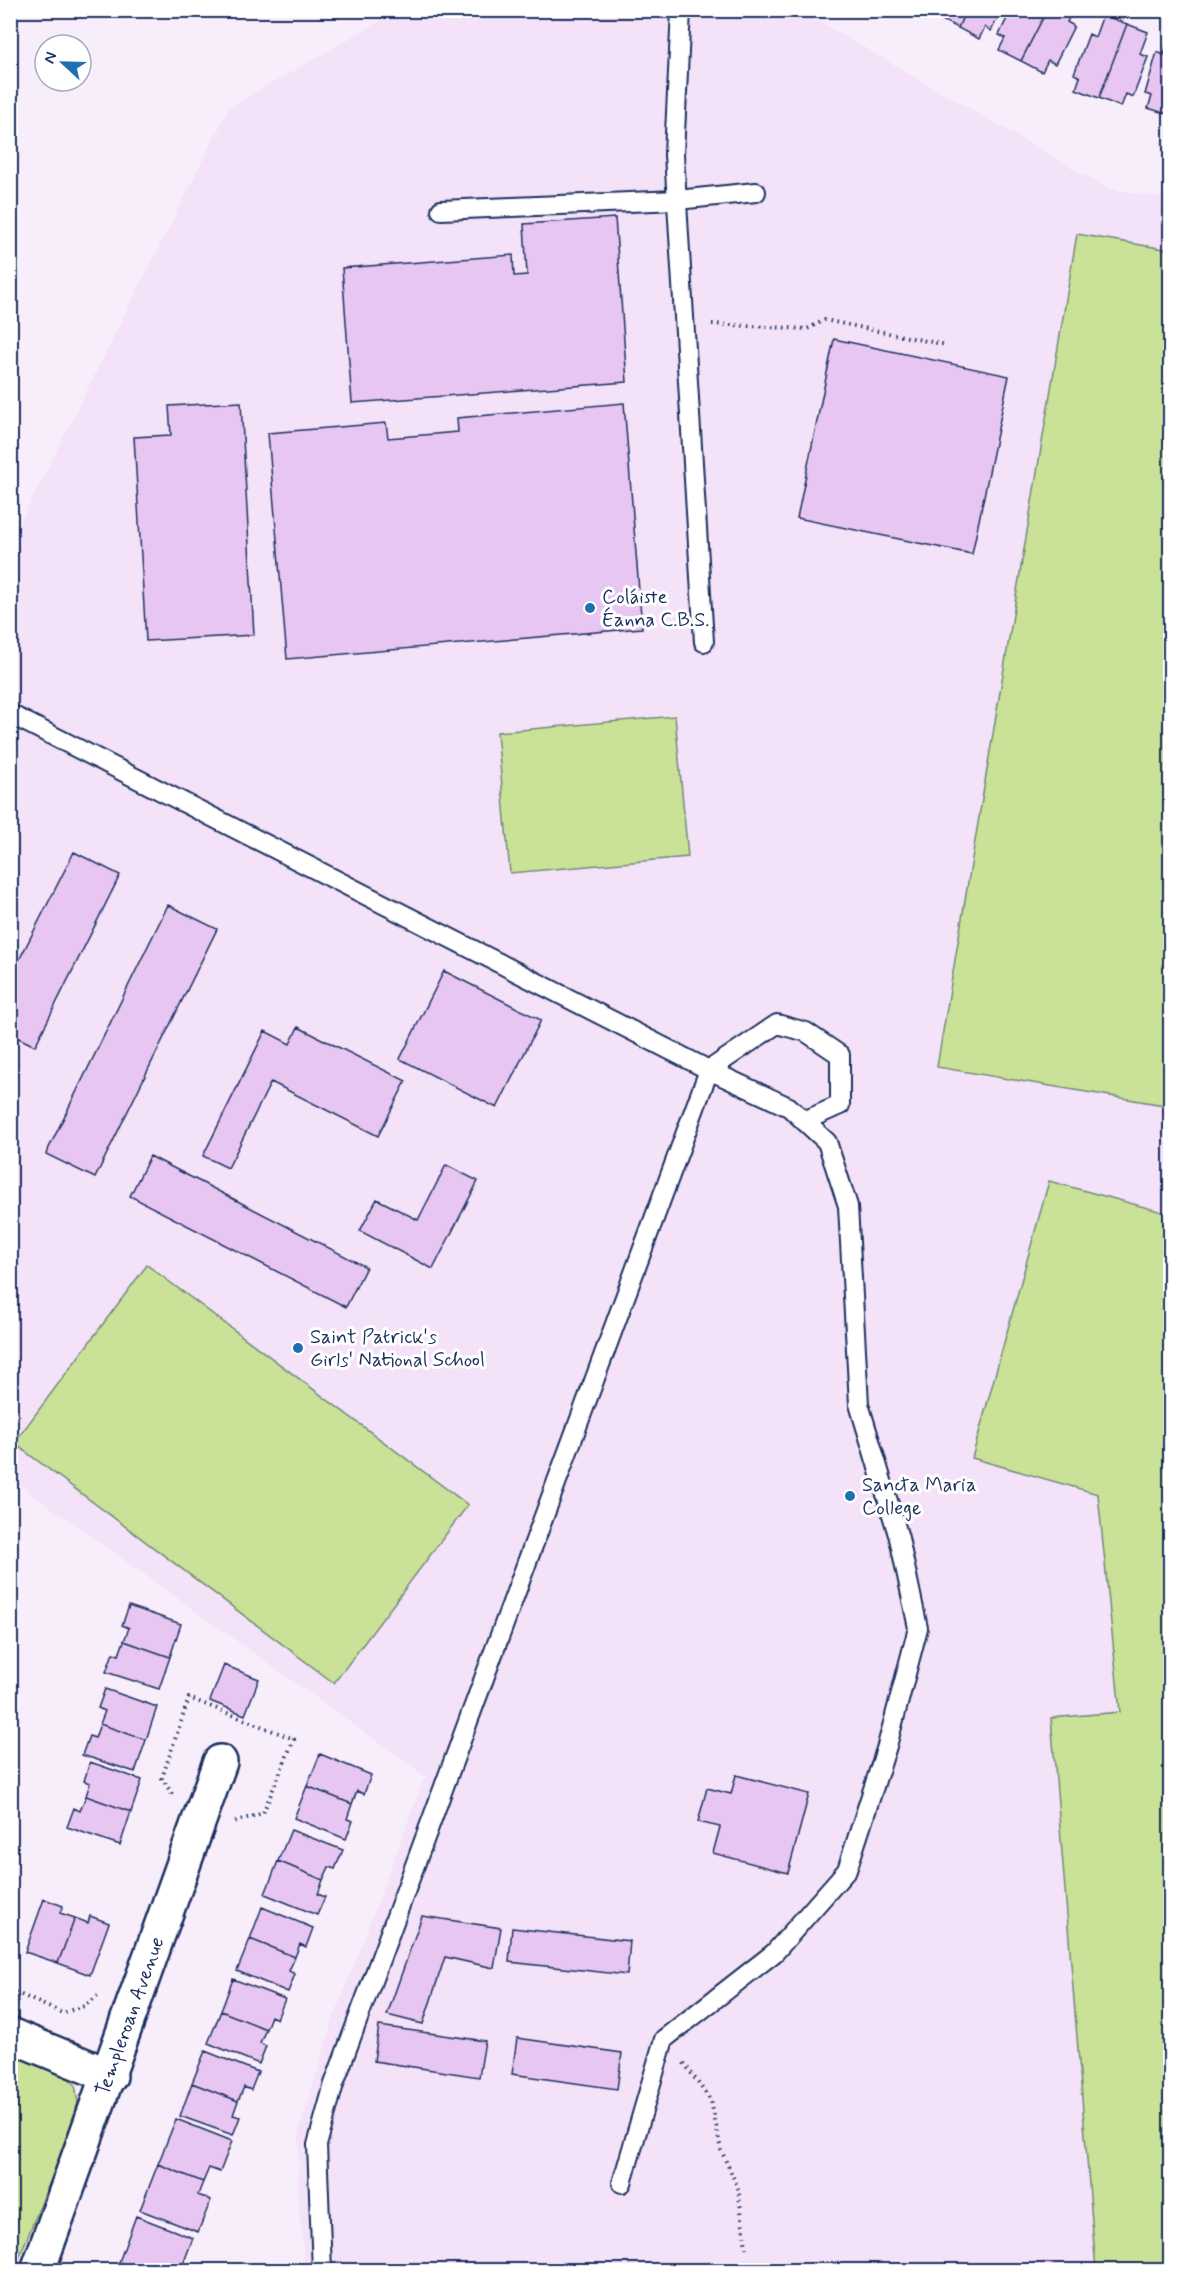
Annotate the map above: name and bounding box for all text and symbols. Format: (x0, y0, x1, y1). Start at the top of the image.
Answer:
north arrow (33, 33, 93, 93)
text: N (39, 49, 62, 67)
place label: Coláiste Éanna C.B.S. (602, 584, 709, 634)
marker: Coláiste Éanna C.B.S. (583, 601, 597, 615)
place label: Saint Patrick's Girls' National School (310, 1324, 485, 1374)
marker: Saint Patrick's Girls' National School (291, 1341, 305, 1355)
place label: Sancta Maria College (862, 1472, 977, 1522)
marker: Sancta Maria College (843, 1489, 857, 1503)
street label: Templeroan Avenue (90, 1933, 171, 2099)

